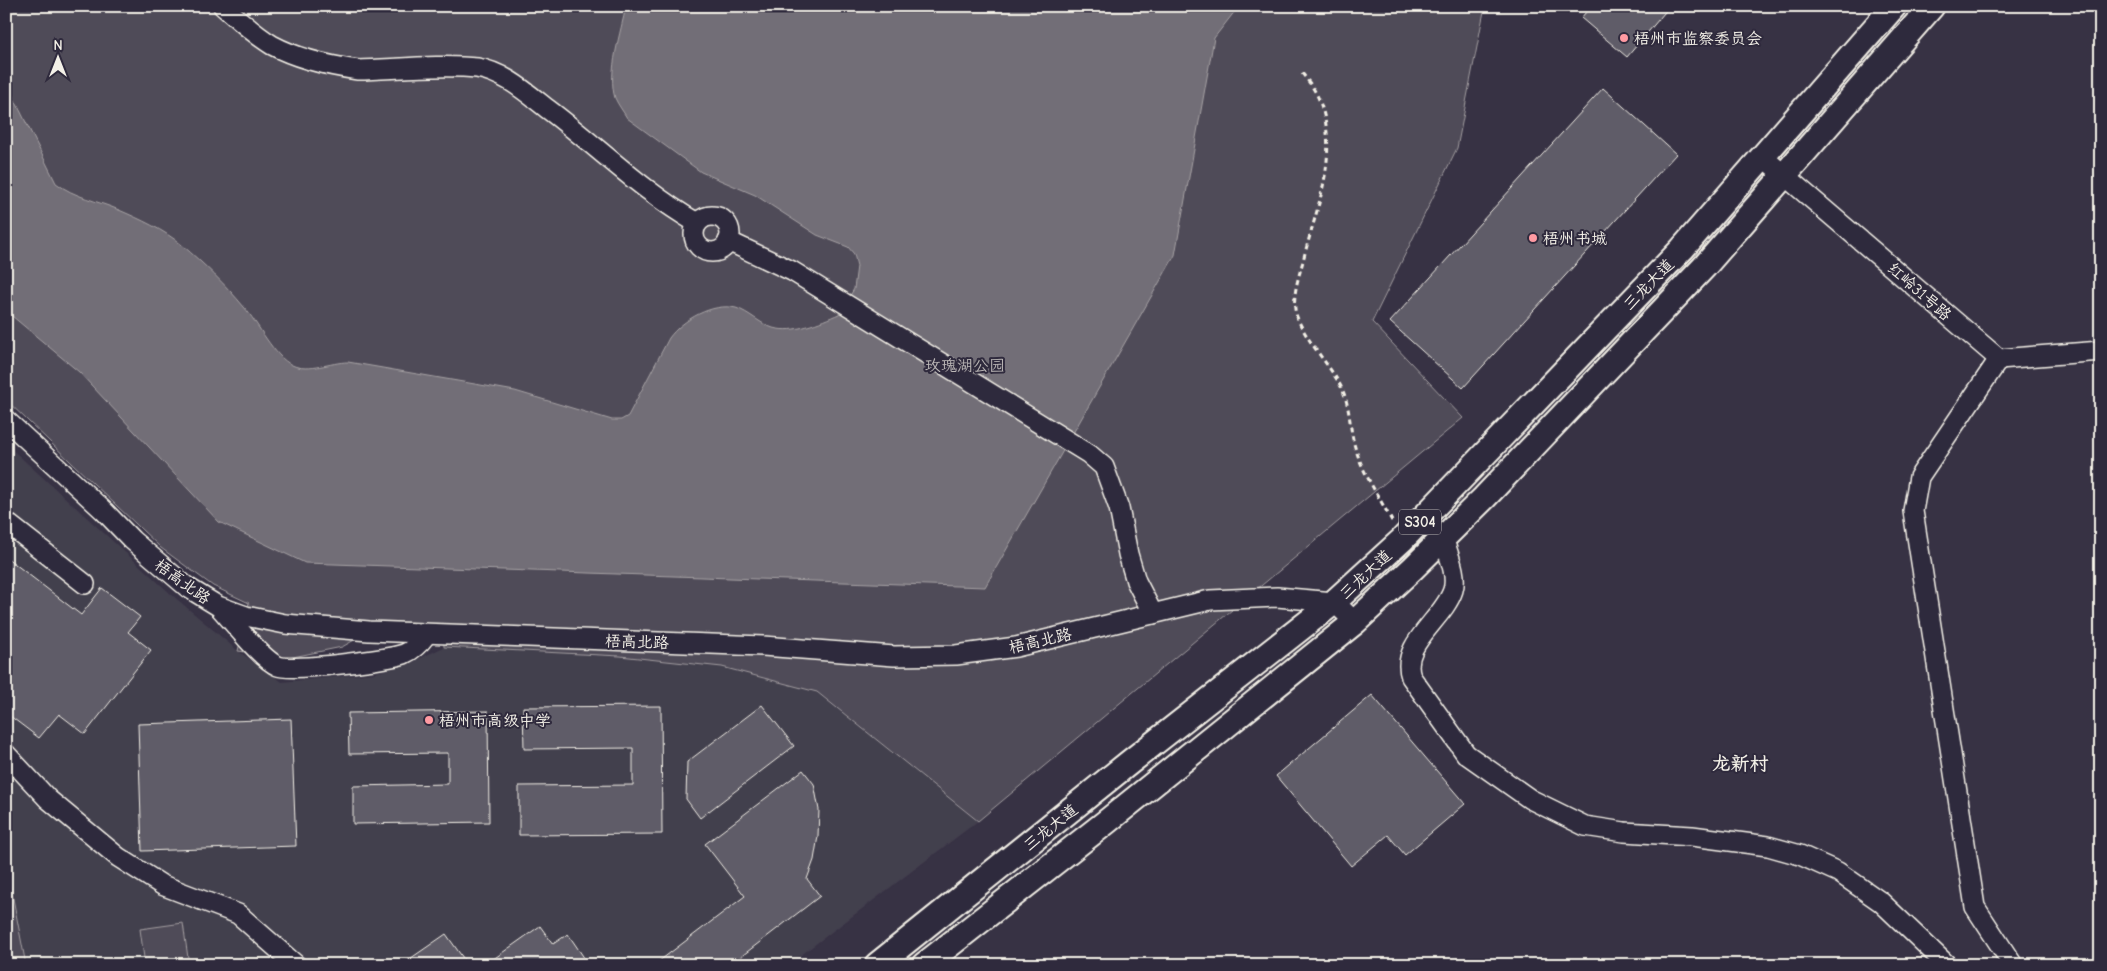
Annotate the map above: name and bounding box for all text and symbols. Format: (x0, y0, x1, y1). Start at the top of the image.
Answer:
place label: 梧州市监察委员会 (1634, 30, 1762, 48)
north arrow (32, 32, 82, 82)
marker: 梧州市监察委员会 (1618, 32, 1630, 44)
text: N (53, 37, 63, 54)
place label: 梧州书城 (1543, 230, 1607, 248)
marker: 梧州书城 (1527, 232, 1539, 244)
street label: 三龙大道 (1620, 255, 1677, 314)
street label: 红岭31号路 (1884, 259, 1955, 324)
park label: 玫瑰湖公园 (925, 357, 1005, 375)
road number: S304 (1399, 510, 1441, 534)
street label: 三龙大道 (1336, 546, 1395, 603)
street label: 梧高北路 (151, 556, 214, 608)
street label: 梧高北路 (1007, 625, 1073, 657)
street label: 梧高北路 (605, 632, 669, 652)
place label: 梧州市高级中学 (439, 712, 551, 730)
marker: 梧州市高级中学 (423, 714, 435, 726)
district label: 龙新村 (1711, 753, 1769, 775)
street label: 三龙大道 (1020, 801, 1081, 855)

